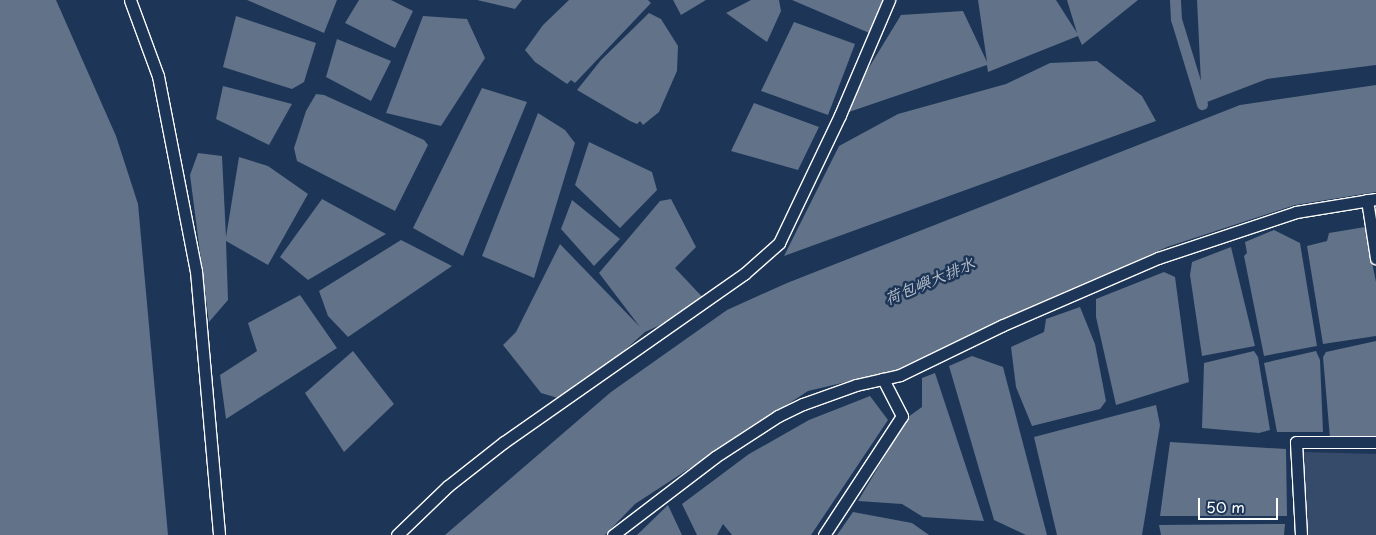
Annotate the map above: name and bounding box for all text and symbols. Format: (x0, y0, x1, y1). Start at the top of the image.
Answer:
water label: 荷包嶼大排水 (881, 252, 977, 308)
scale bar (1201, 488, 1281, 520)
text: 50 m (1206, 495, 1245, 518)

